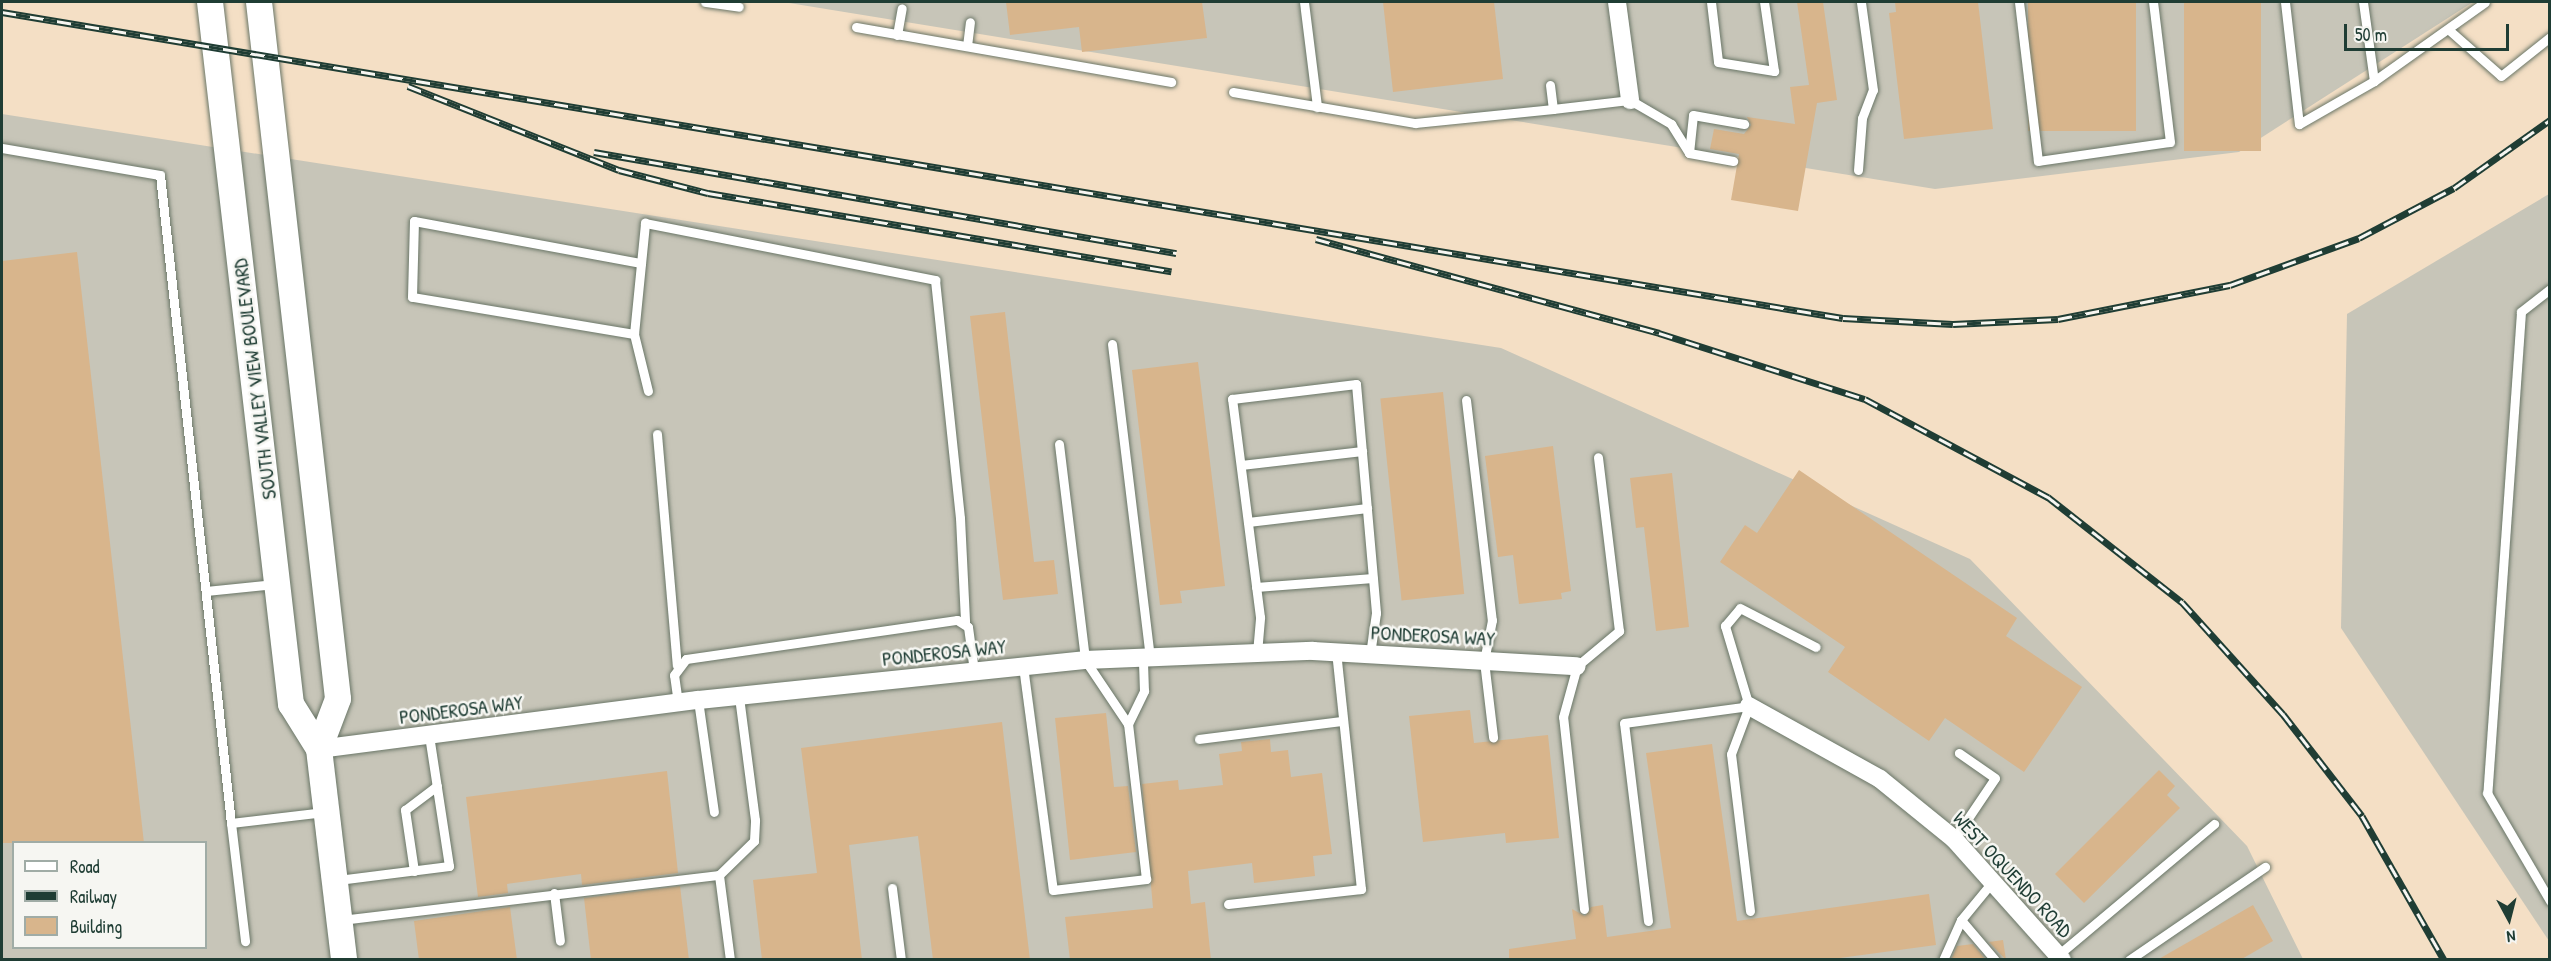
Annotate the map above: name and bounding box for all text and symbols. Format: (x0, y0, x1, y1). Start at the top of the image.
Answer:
scale bar (2347, 12, 2512, 50)
text: 50 m (2355, 22, 2387, 47)
street label: SOUTH VALLEY VIEW BOULEVARD (227, 257, 281, 501)
street label: PONDEROSA WAY (1370, 620, 1496, 650)
street label: PONDEROSA WAY (881, 634, 1007, 670)
street label: PONDEROSA WAY (398, 690, 524, 728)
street label: WEST OQUENDO ROAD (1948, 806, 2078, 942)
legend (12, 841, 207, 949)
text: Road (70, 854, 100, 879)
text: Railway (70, 884, 117, 909)
north arrow (2479, 889, 2539, 949)
text: Building (70, 914, 122, 939)
text: N (2506, 925, 2517, 948)

